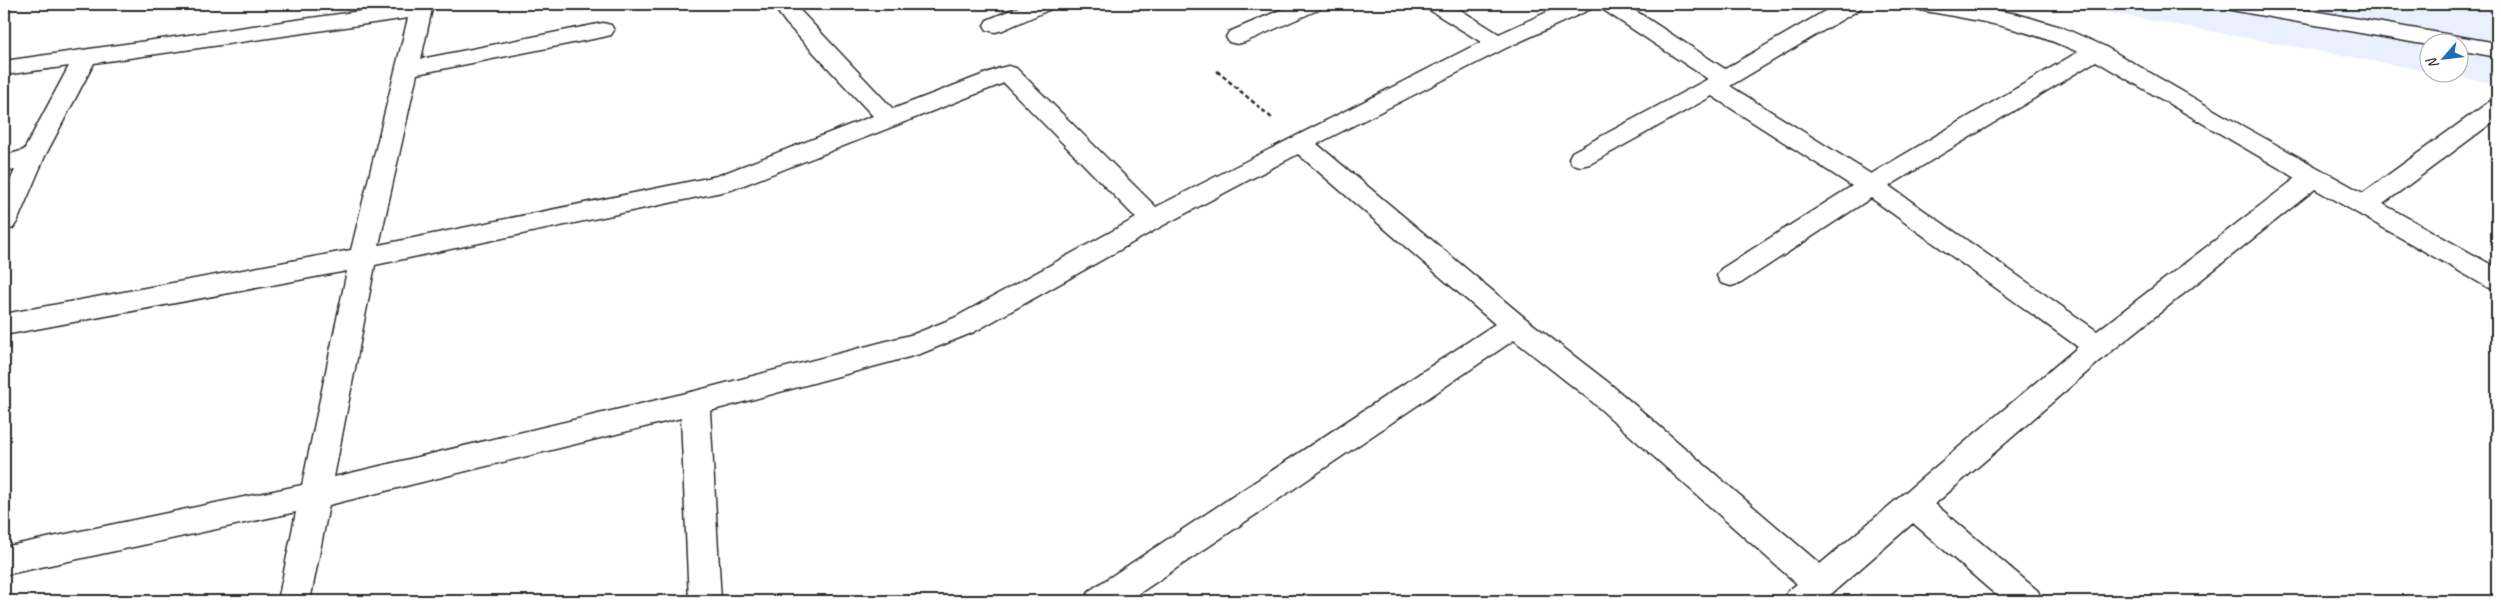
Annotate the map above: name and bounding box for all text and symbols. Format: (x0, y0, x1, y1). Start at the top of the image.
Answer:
north arrow (2418, 32, 2468, 82)
text: N (2422, 54, 2443, 72)

